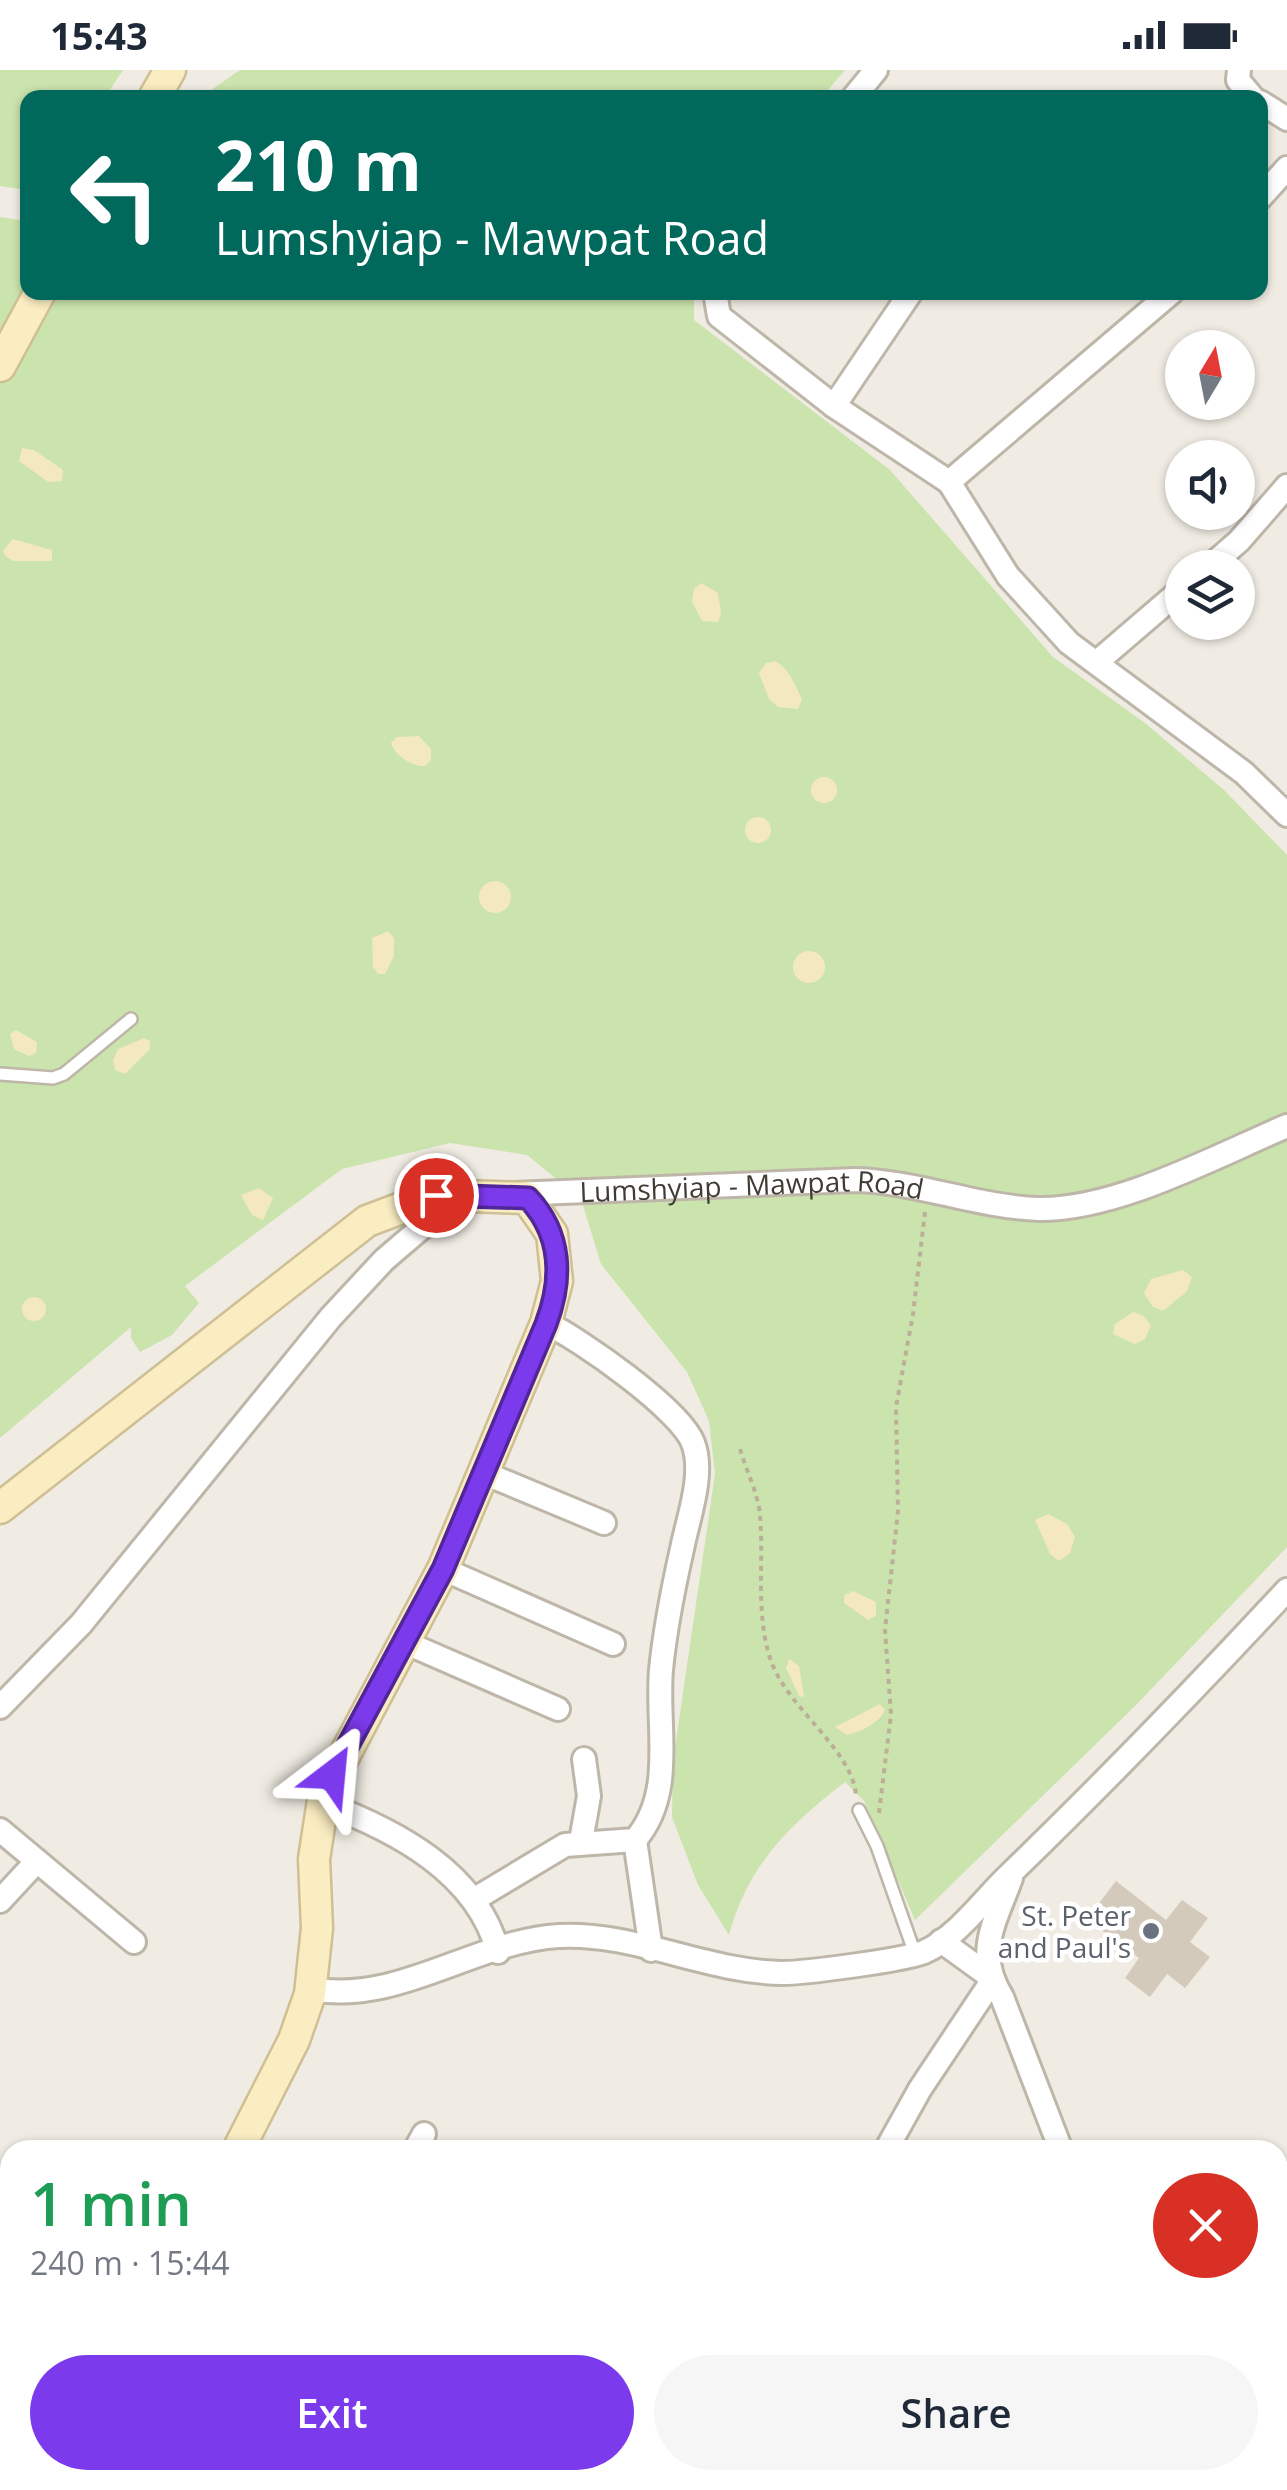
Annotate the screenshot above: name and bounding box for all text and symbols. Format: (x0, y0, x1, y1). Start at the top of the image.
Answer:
text: 15:43 (50, 9, 148, 61)
text: 210 m (215, 116, 422, 212)
icon: left (50, 130, 180, 260)
text: Lumshyiap - Mawpat Road (215, 207, 769, 268)
north arrow (1165, 330, 1255, 420)
map controls (1165, 330, 1255, 640)
button: sound (1165, 440, 1255, 530)
button: layers (1165, 550, 1255, 640)
pin (394, 1153, 479, 1238)
street label: Lumshyiap - Mawpat Road (579, 1161, 927, 1210)
icon: arrive (409, 1168, 464, 1223)
position arrow (280, 1723, 384, 1827)
place label: St. Peter and Paul's (998, 1896, 1132, 1966)
marker: St. Peter and Paul's (1140, 1920, 1162, 1942)
text: 1 min (30, 2162, 192, 2244)
button: close (1153, 2173, 1258, 2278)
text: 240 m · 15:44 (30, 2241, 229, 2284)
button: Exit (30, 2355, 634, 2470)
button: Share (654, 2355, 1258, 2470)

